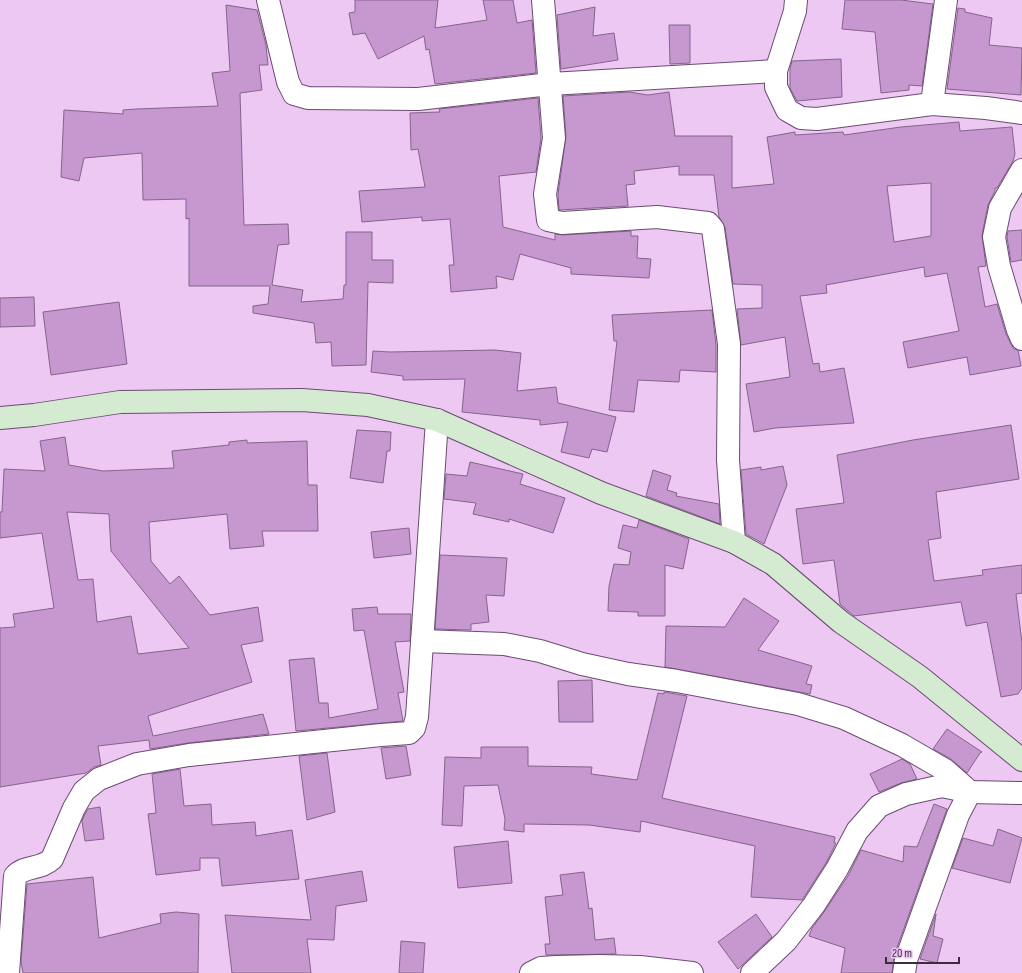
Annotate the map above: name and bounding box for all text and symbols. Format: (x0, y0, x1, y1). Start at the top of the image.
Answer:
scale bar (886, 939, 959, 965)
text: 20 m (892, 946, 912, 961)

